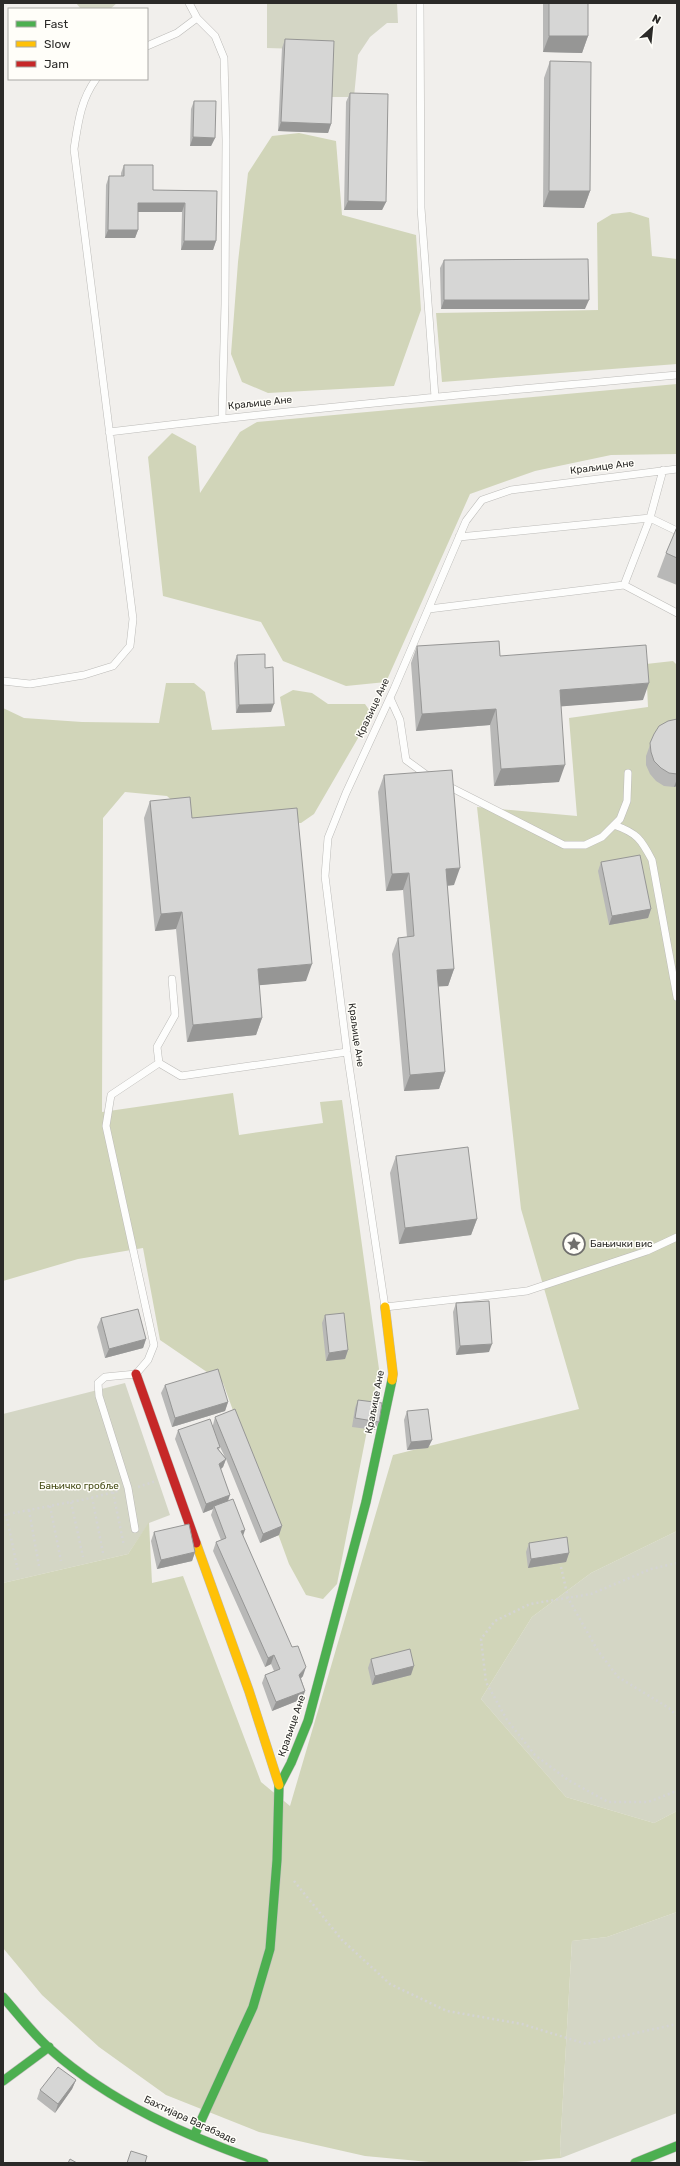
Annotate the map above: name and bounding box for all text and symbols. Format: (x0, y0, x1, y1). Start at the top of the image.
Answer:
legend (8, 8, 148, 80)
north arrow (632, 8, 672, 48)
text: N (650, 12, 663, 27)
text: Fast (44, 17, 68, 31)
text: Slow (44, 37, 71, 51)
text: Jam (44, 57, 69, 71)
street label: Краљице Ане (227, 394, 293, 412)
street label: Краљице Ане (569, 457, 635, 477)
street label: Краљице Ане (354, 676, 392, 740)
street label: Краљице Ане (346, 1002, 366, 1068)
place icon: Бањички вис (561, 1231, 587, 1257)
place label: Бањички вис (590, 1238, 653, 1250)
street label: Краљице Ане (363, 1369, 387, 1435)
park label: Бањичко гробље (39, 1480, 119, 1492)
street label: Краљице Ане (276, 1693, 308, 1758)
street label: Бахтијара Вагабзаде (142, 2093, 238, 2147)

